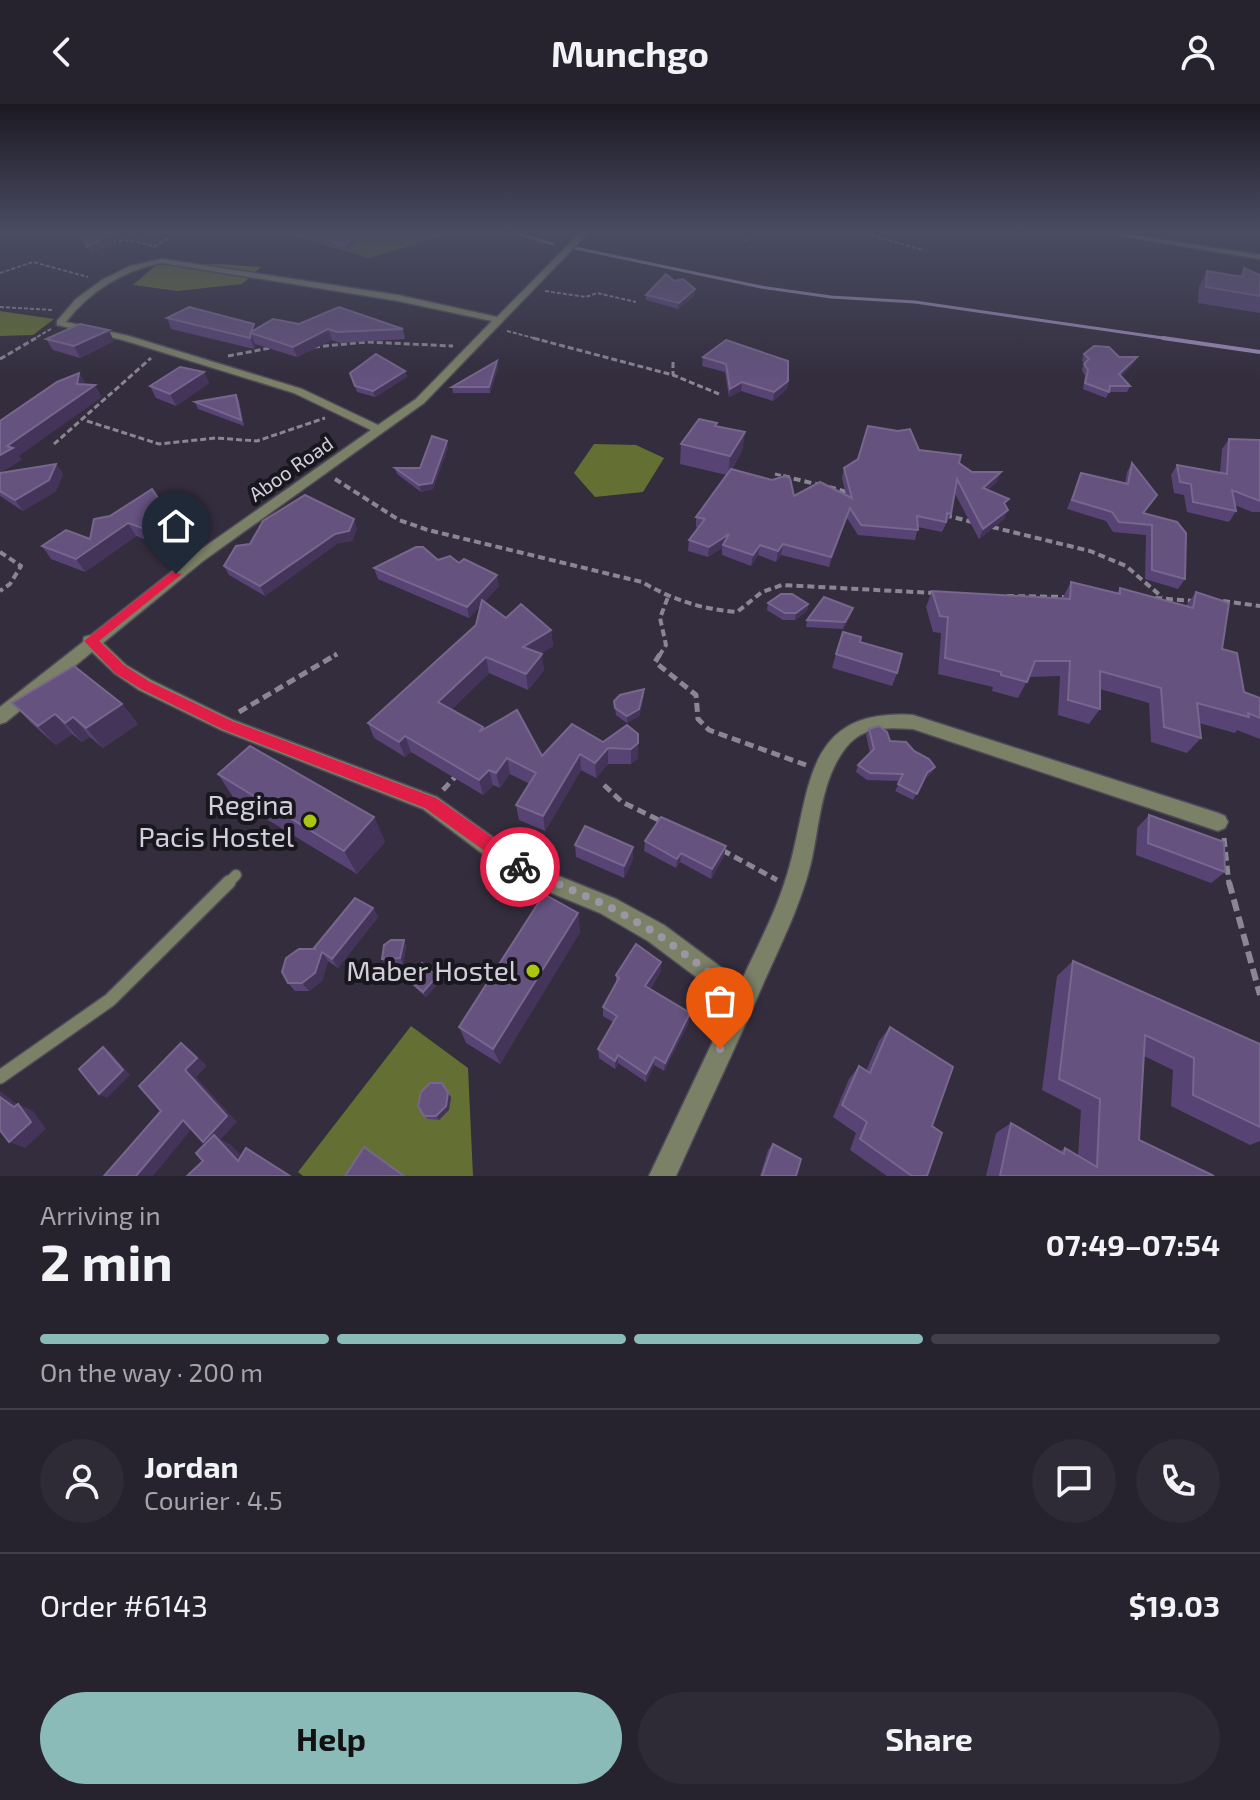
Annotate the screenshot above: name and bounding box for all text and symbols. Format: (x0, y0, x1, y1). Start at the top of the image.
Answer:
icon: back (40, 30, 84, 74)
icon: person (1176, 30, 1220, 74)
text: Munchgo (551, 31, 709, 74)
street label: Aboo Road (244, 431, 337, 506)
pin (142, 492, 210, 574)
icon: home (154, 504, 198, 548)
place label: Regina Pacis Hostel (138, 787, 295, 853)
marker: Regina Pacis Hostel (301, 812, 319, 830)
courier (480, 827, 560, 907)
icon: bike (498, 845, 542, 889)
place label: Maber Hostel (346, 953, 518, 987)
marker: Maber Hostel (524, 962, 542, 980)
pin (686, 967, 754, 1049)
icon: bag (698, 979, 742, 1023)
text: Arriving in (40, 1199, 161, 1230)
text: 07:49–07:54 (1046, 1226, 1220, 1262)
text: 2 min (40, 1229, 173, 1291)
text: On the way · 200 m (40, 1356, 263, 1387)
button: person (40, 1439, 124, 1523)
button: chat (1032, 1439, 1116, 1523)
button: phone (1136, 1439, 1220, 1523)
text: Jordan (144, 1448, 239, 1484)
text: Courier · 4.5 (144, 1484, 283, 1515)
text: Order #6143 (40, 1587, 208, 1623)
text: $19.03 (1129, 1587, 1220, 1623)
button: Help (40, 1692, 622, 1784)
button: Share (638, 1692, 1220, 1784)

